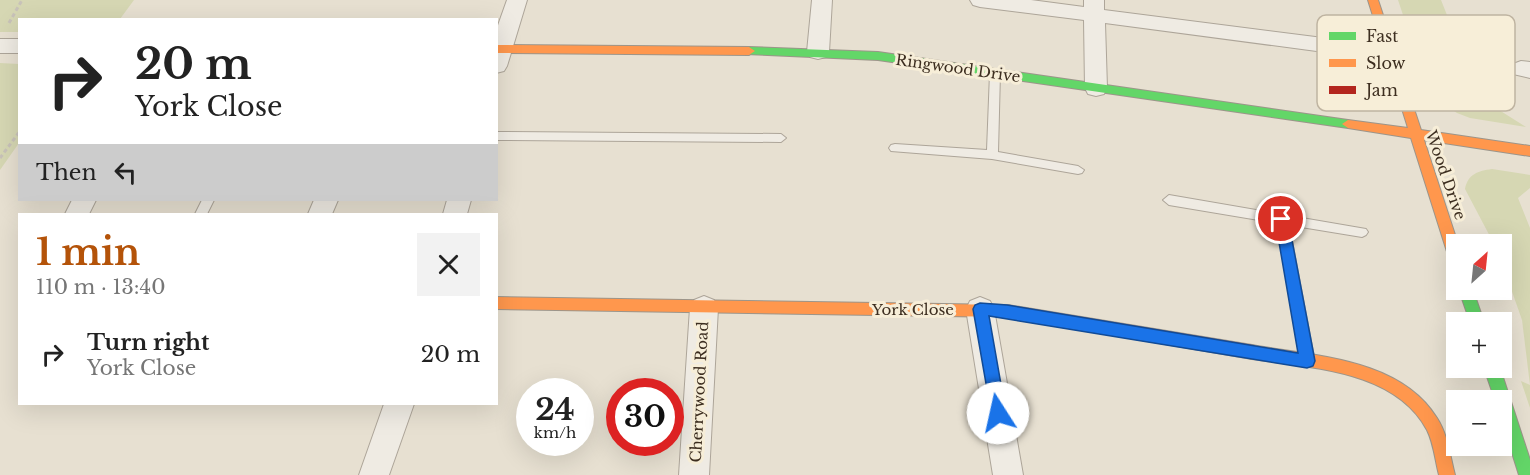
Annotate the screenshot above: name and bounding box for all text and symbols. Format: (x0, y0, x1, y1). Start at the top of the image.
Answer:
legend (1317, 15, 1515, 111)
text: Fast (1366, 26, 1398, 46)
text: 20 m (135, 38, 252, 90)
icon: right (36, 42, 114, 120)
street label: Ringwood Drive (894, 50, 1022, 86)
text: Slow (1366, 53, 1406, 73)
text: Jam (1364, 80, 1398, 100)
text: York Close (135, 90, 282, 123)
street label: Wood Drive (1421, 127, 1470, 222)
icon: left (109, 156, 142, 189)
text: Then (36, 159, 97, 186)
pin (1255, 193, 1306, 244)
icon: arrive (1264, 202, 1297, 235)
text: 1 min (36, 230, 140, 275)
button: close (417, 233, 480, 296)
north arrow (1446, 234, 1512, 300)
map controls (1446, 234, 1512, 456)
text: 110 m · 13:40 (36, 275, 165, 299)
street label: York Close (871, 300, 954, 319)
button: + (1446, 312, 1512, 378)
street label: Cherrywood Road (686, 321, 712, 463)
text: Turn right (87, 329, 209, 356)
icon: right (36, 338, 69, 371)
text: 20 m (421, 341, 480, 368)
text: York Close (87, 356, 196, 380)
speed limit sign: 30 (606, 378, 684, 456)
position arrow (966, 381, 1030, 445)
button: − (1446, 390, 1512, 456)
text: 24 (535, 391, 575, 428)
text: km/h (534, 423, 576, 442)

